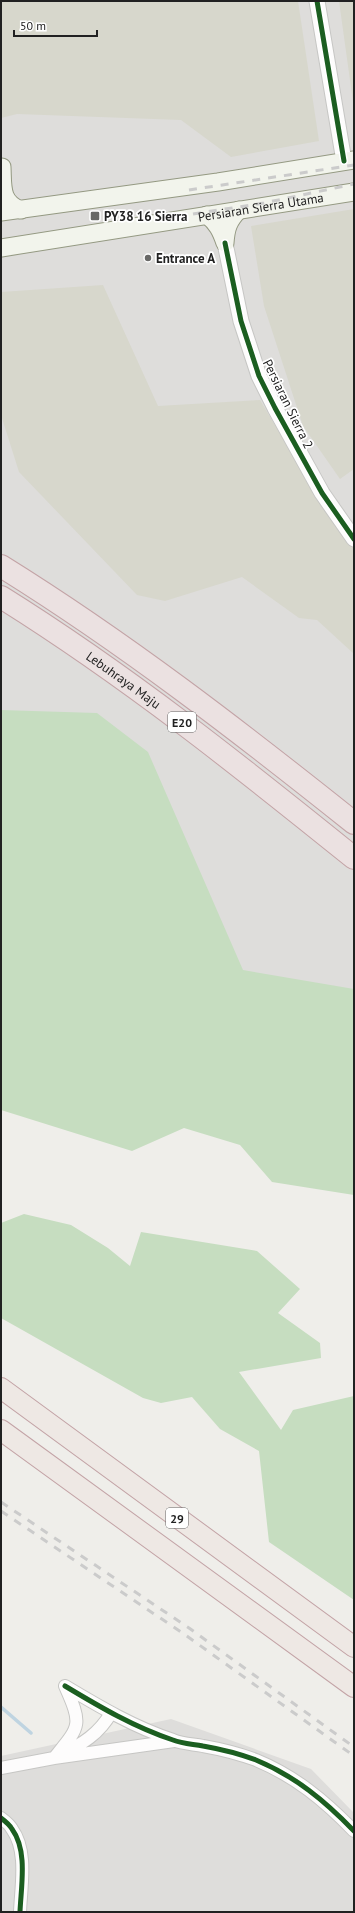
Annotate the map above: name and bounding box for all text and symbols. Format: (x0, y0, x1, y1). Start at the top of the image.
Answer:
scale bar (14, 12, 97, 38)
text: 50 m (20, 18, 46, 33)
street label: Persiaran Sierra Utama (197, 188, 325, 225)
place label: PY38 16 Sierra (104, 208, 187, 225)
marker: PY38 16 Sierra (89, 210, 101, 222)
place label: Entrance A (156, 250, 215, 267)
marker: Entrance A (143, 253, 153, 263)
street label: Persiaran Sierra 2 (259, 356, 317, 452)
street label: Lebuhraya Maju (83, 647, 164, 712)
road number: E20 (168, 712, 196, 732)
road number: 29 (166, 1508, 188, 1528)

